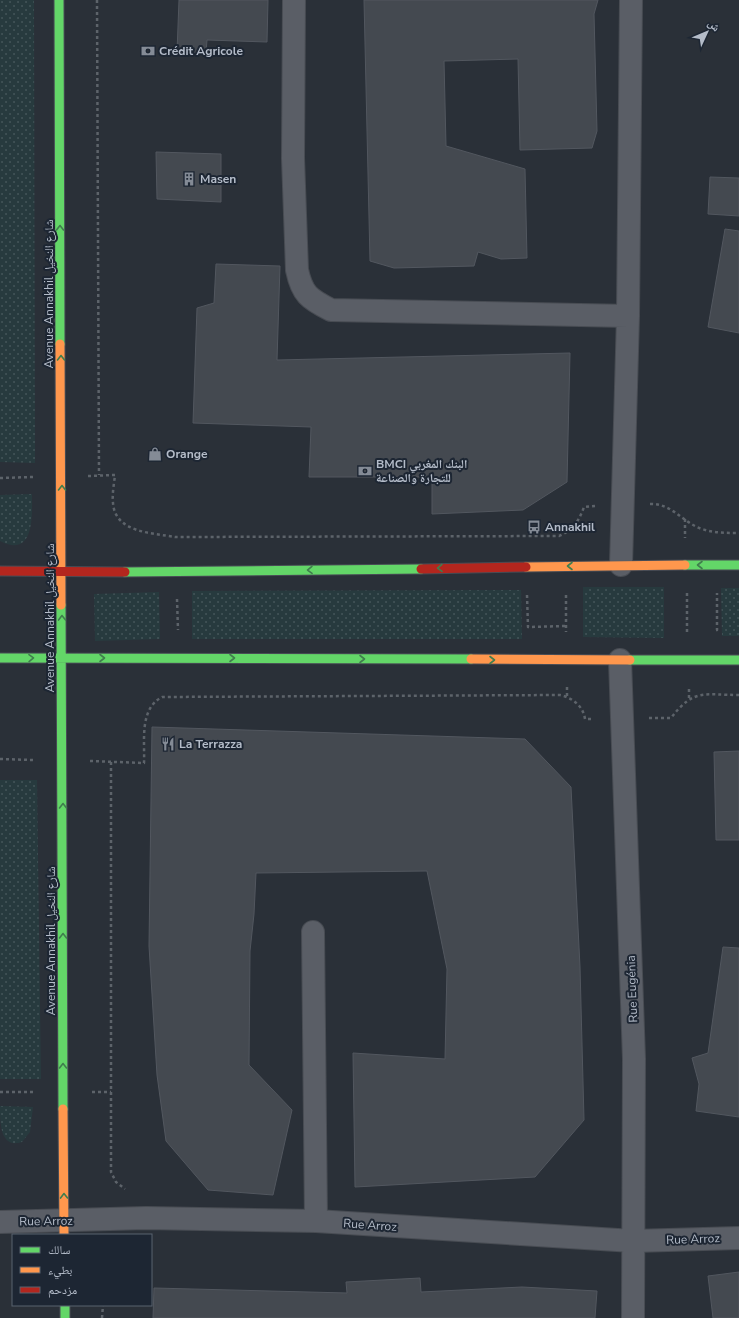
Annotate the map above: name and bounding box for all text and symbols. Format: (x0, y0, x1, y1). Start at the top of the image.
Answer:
north arrow (687, 12, 727, 52)
text: ش (704, 16, 724, 35)
bank icon: Crédit Agricole (140, 43, 156, 59)
place label: Crédit Agricole (159, 43, 243, 59)
building icon: Masen (181, 171, 197, 187)
place label: Masen (200, 171, 236, 187)
street label: Avenue Annakhil شارع النخيل (41, 219, 57, 369)
one-way arrow (56, 225, 64, 231)
one-way arrow (57, 355, 65, 361)
shop icon: Orange (147, 446, 163, 462)
place label: Orange (166, 446, 208, 462)
place label: BMCI البنك المغربي للتجارة والصناعة (376, 456, 467, 486)
bank icon: BMCI البنك المغربي للتجارة والصناعة (357, 463, 373, 479)
one-way arrow (57, 485, 66, 491)
bus stop icon: Annakhil (526, 519, 542, 535)
place label: Annakhil (545, 519, 595, 535)
street label: Avenue Annakhil شارع النخيل (42, 543, 58, 693)
one-way arrow (567, 561, 573, 570)
one-way arrow (697, 561, 703, 569)
one-way arrow (437, 564, 443, 572)
one-way arrow (307, 566, 313, 574)
one-way arrow (58, 615, 67, 621)
one-way arrow (28, 654, 34, 662)
one-way arrow (99, 654, 105, 662)
one-way arrow (229, 654, 235, 662)
one-way arrow (359, 655, 365, 663)
one-way arrow (489, 655, 495, 664)
restaurant icon: La Terrazza (160, 736, 176, 752)
place label: La Terrazza (179, 736, 242, 752)
one-way arrow (59, 803, 67, 809)
street label: Avenue Annakhil شارع النخيل (43, 866, 59, 1016)
one-way arrow (59, 933, 67, 939)
street label: Rue Eugénia (623, 955, 641, 1023)
one-way arrow (59, 1063, 67, 1069)
one-way arrow (60, 1193, 68, 1199)
street label: Rue Arroz (19, 1213, 73, 1229)
street label: Rue Arroz (343, 1215, 398, 1235)
street label: Rue Arroz (666, 1230, 721, 1248)
legend (12, 1234, 152, 1306)
text: سالك (48, 1242, 70, 1258)
text: بطيء (48, 1262, 72, 1280)
text: مزدحم (48, 1282, 77, 1298)

